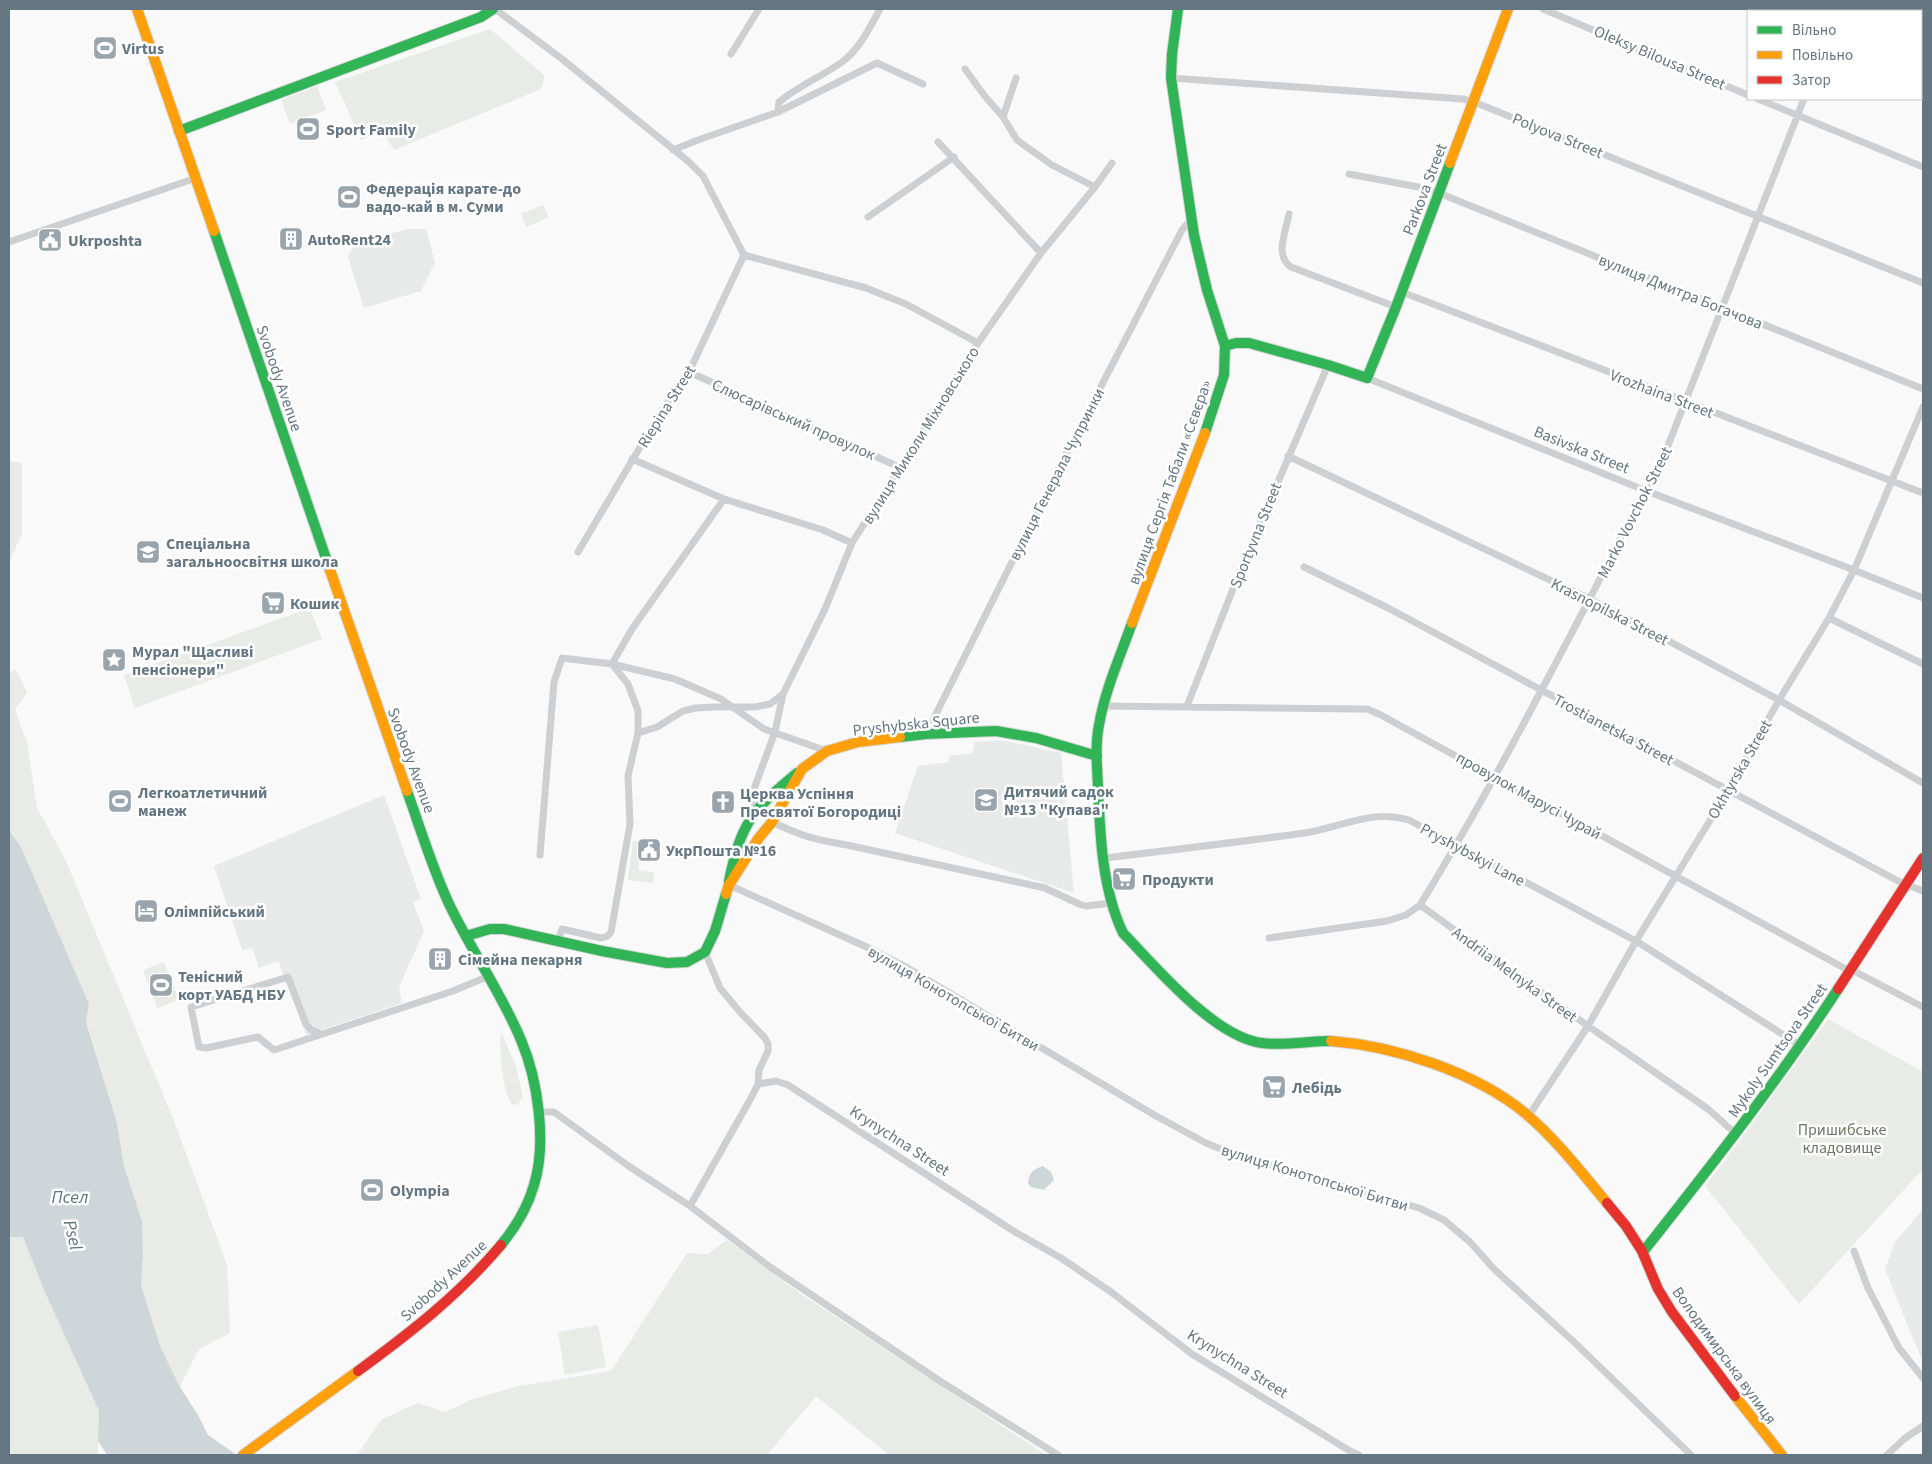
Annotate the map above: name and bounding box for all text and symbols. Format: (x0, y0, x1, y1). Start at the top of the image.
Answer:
legend (1747, 10, 1922, 100)
street label: Oleksy Bilousa Street (1591, 20, 1729, 96)
text: Вільно (1792, 20, 1836, 41)
sports icon: Virtus (92, 35, 118, 61)
place label: Virtus (121, 38, 164, 60)
text: Повільно (1792, 45, 1853, 66)
text: Затор (1792, 70, 1831, 91)
street label: Polyova Street (1509, 108, 1607, 164)
sports icon: Sport Family (295, 116, 321, 142)
place label: Sport Family (326, 119, 417, 141)
street label: Parkova Street (1397, 140, 1453, 238)
place label: Федерація карате-до вадо-кай в м. Суми (366, 178, 521, 218)
sports icon: Федерація карате-до вадо-кай в м. Суми (336, 184, 362, 210)
building icon: AutoRent24 (278, 226, 304, 252)
public building icon: Ukrposhta (37, 227, 63, 253)
place label: AutoRent24 (307, 229, 392, 251)
place label: Ukrposhta (68, 230, 142, 252)
street label: вулиця Дмитра Богачова (1595, 249, 1766, 335)
street label: Svobody Avenue (251, 322, 308, 434)
street label: вулиця Миколи Міхновського (857, 343, 985, 529)
street label: Riepina Street (633, 360, 701, 452)
street label: Vrozhaina Street (1607, 364, 1717, 424)
street label: Слюсарівський провулок (708, 374, 879, 466)
street label: вулиця Сергія Табали «Сєвєра» (1123, 377, 1217, 588)
street label: вулиця Генерала Чупринки (1004, 384, 1110, 564)
street label: Basivska Street (1530, 421, 1633, 479)
street label: Marko Vovchok Street (1592, 442, 1678, 582)
street label: Sportyvna Street (1225, 479, 1287, 591)
place label: Спеціальна загальноосвітня школа (166, 533, 338, 573)
school or university icon: Спеціальна загальноосвітня школа (135, 539, 161, 565)
street label: Krasnopilska Street (1547, 573, 1673, 651)
supermarket icon: Кошик (260, 590, 286, 616)
place label: Кошик (290, 593, 340, 615)
place label: Мурал "Щасливі пенсіонери" (132, 641, 253, 681)
place icon: Мурал "Щасливі пенсіонери" (101, 647, 127, 673)
street label: Trostianetska Street (1550, 689, 1678, 771)
street label: Svobody Avenue (382, 704, 440, 816)
street label: Pryshybska Square (852, 706, 981, 742)
street label: Okhtyrska Street (1702, 715, 1778, 823)
street label: провулок Марусі Чурай (1452, 747, 1605, 845)
place label: Дитячий садок №13 "Купава" (1004, 781, 1114, 821)
place label: Легкоатлетичний манеж (137, 782, 267, 822)
place label: Церква Успіння Пресвятої Богородиці (740, 783, 901, 823)
school or university icon: Дитячий садок №13 "Купава" (973, 787, 999, 813)
sports icon: Легкоатлетичний манеж (107, 788, 133, 814)
church icon: Церква Успіння Пресвятої Богородиці (710, 789, 736, 815)
street label: Pryshybskyi Lane (1416, 818, 1529, 892)
public building icon: УкрПошта №16 (636, 837, 662, 863)
place label: УкрПошта №16 (666, 840, 776, 862)
supermarket icon: Продукти (1111, 866, 1137, 892)
place label: Продукти (1142, 869, 1214, 891)
hotel icon: Олімпійський (133, 898, 159, 924)
place label: Олімпійський (164, 901, 265, 923)
street label: Andriia Melnyka Street (1447, 922, 1582, 1028)
street label: вулиця Конотопської Битви (864, 941, 1043, 1057)
building icon: Сімейна пекарня (427, 946, 453, 972)
place label: Сімейна пекарня (458, 949, 583, 971)
place label: Тенісний корт УАБД НБУ (178, 966, 285, 1006)
sports icon: Тенісний корт УАБД НБУ (148, 972, 174, 998)
street label: Mykoly Sumtsova Street (1723, 978, 1833, 1122)
supermarket icon: Лебідь (1261, 1074, 1287, 1100)
place label: Лебідь (1291, 1077, 1342, 1099)
street label: Krynychna Street (845, 1100, 954, 1182)
park label: Пришибське кладовище (1798, 1119, 1886, 1159)
street label: вулиця Конотопської Битви (1218, 1139, 1411, 1217)
sports icon: Olympia (359, 1177, 385, 1203)
place label: Olympia (390, 1180, 450, 1202)
water label: Псел (52, 1185, 88, 1210)
water label: Psel (57, 1217, 88, 1253)
street label: Svobody Avenue (396, 1235, 492, 1327)
street label: Володимирська вулиця (1667, 1282, 1782, 1429)
street label: Krynychna Street (1183, 1324, 1293, 1404)

